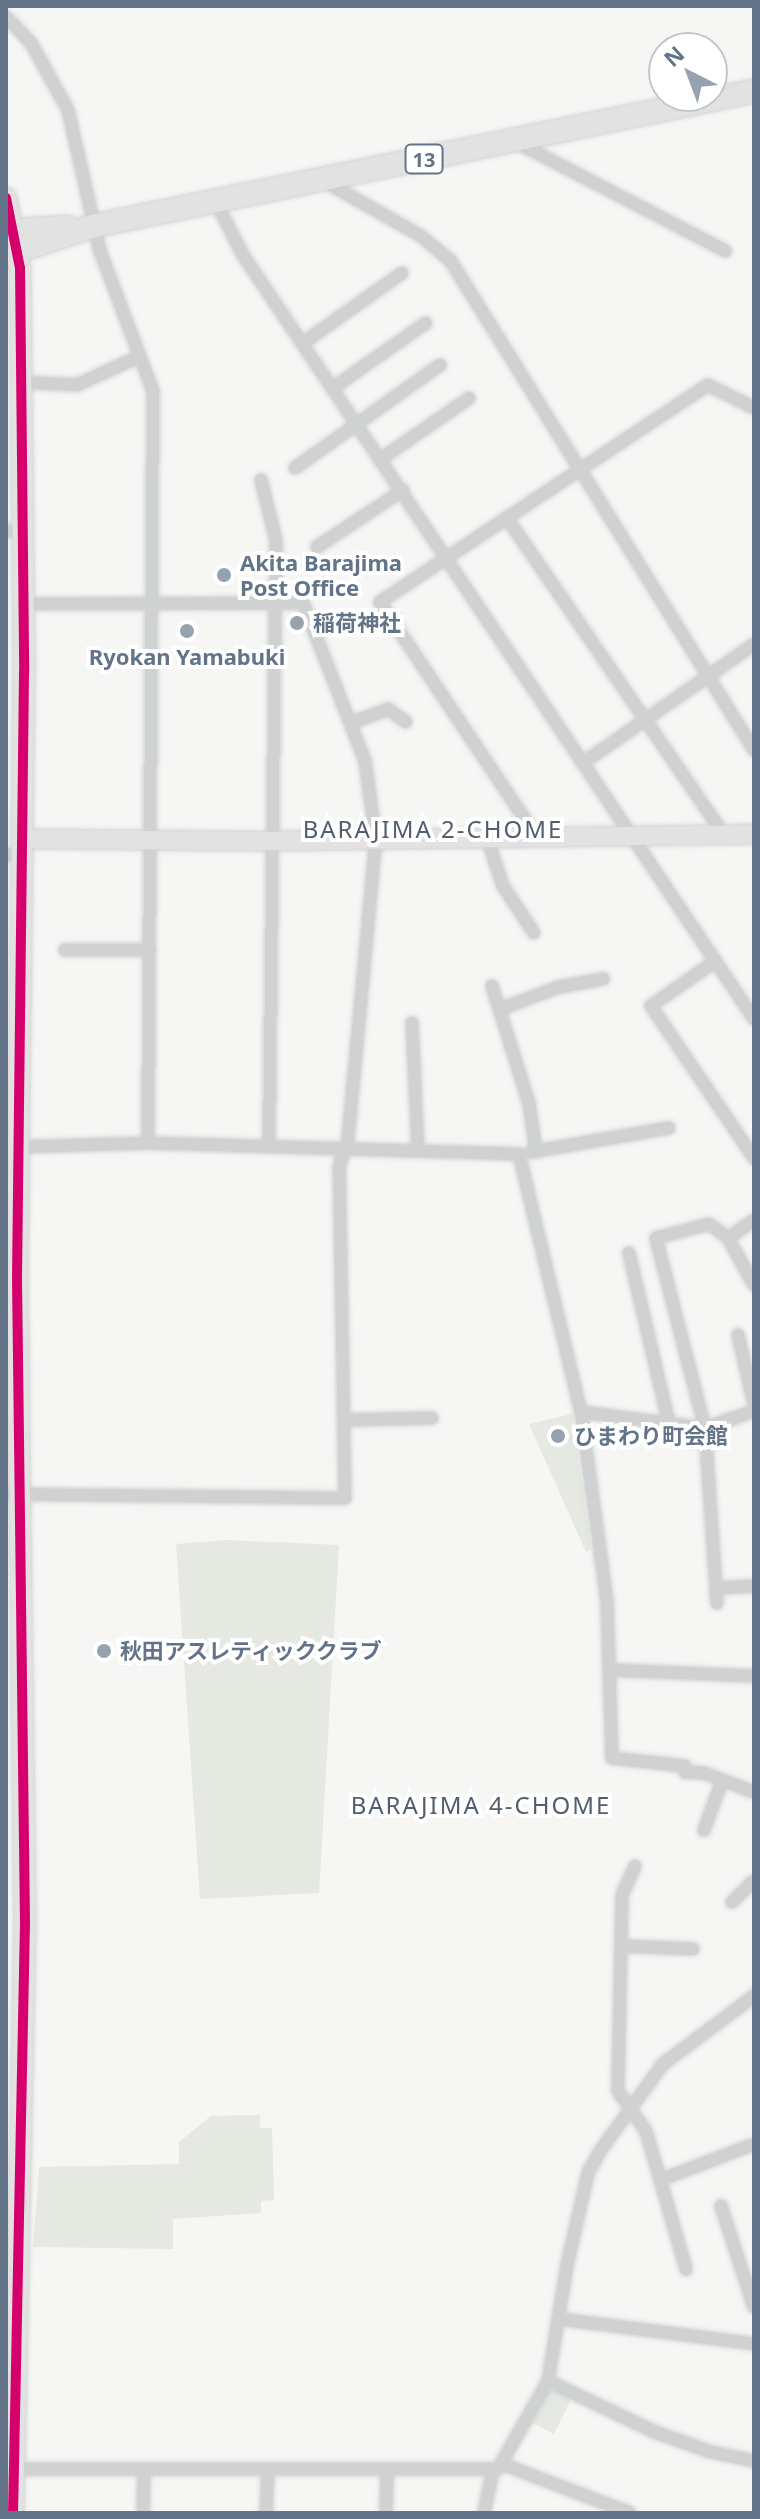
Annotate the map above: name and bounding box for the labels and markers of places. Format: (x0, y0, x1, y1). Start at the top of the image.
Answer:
place label: Akita Barajima Post Office (240, 549, 402, 600)
marker: Akita Barajima Post Office (215, 566, 233, 584)
place label: 稲荷神社 (313, 610, 401, 636)
marker: 稲荷神社 (288, 614, 306, 632)
marker: Ryokan Yamabuki (178, 622, 196, 640)
place label: Ryokan Yamabuki (89, 644, 285, 670)
place label: ひまわり町会館 (574, 1423, 728, 1449)
marker: ひまわり町会館 (549, 1427, 567, 1445)
place label: 秋田アスレティッククラブ (120, 1638, 384, 1664)
marker: 秋田アスレティッククラブ (95, 1642, 113, 1660)

